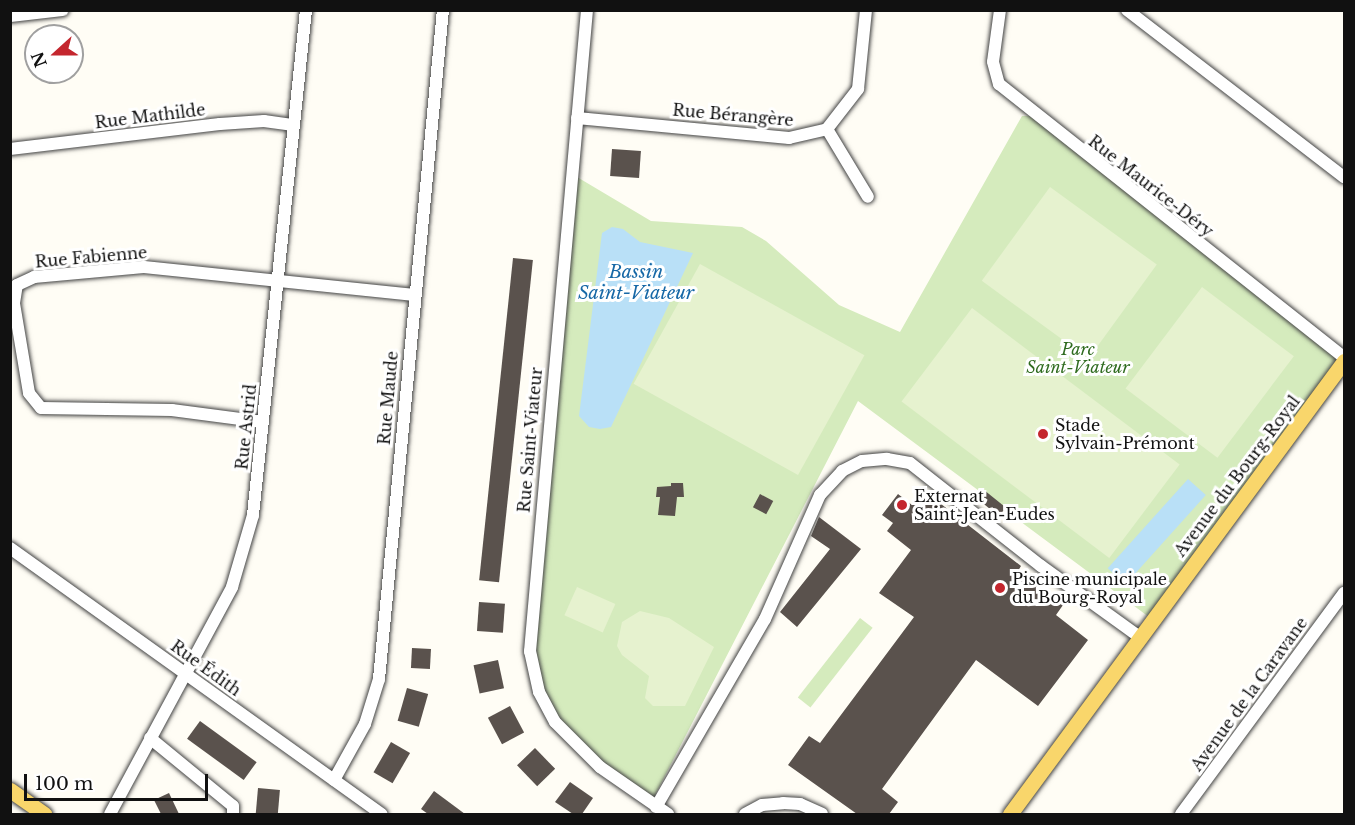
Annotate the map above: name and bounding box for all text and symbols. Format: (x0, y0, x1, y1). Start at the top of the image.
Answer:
north arrow (24, 24, 84, 84)
text: N (27, 49, 51, 70)
street label: Rue Mathilde (94, 100, 206, 132)
street label: Rue Bérangère (672, 100, 794, 130)
street label: Rue Maurice-Déry (1085, 131, 1217, 241)
street label: Rue Fabienne (34, 243, 148, 271)
water label: Bassin Saint-Viateur (578, 262, 694, 304)
park label: Parc Saint-Viateur (1026, 339, 1130, 377)
street label: Rue Maude (374, 350, 402, 446)
street label: Rue Saint-Viateur (514, 367, 546, 513)
street label: Rue Astrid (232, 383, 260, 471)
street label: Avenue du Bourg-Royal (1170, 392, 1304, 560)
place label: Stade Sylvain-Prémont (1055, 415, 1195, 453)
marker: Stade Sylvain-Prémont (1036, 427, 1050, 441)
place label: Externat Saint-Jean-Eudes (914, 486, 1055, 524)
marker: Externat Saint-Jean-Eudes (895, 498, 909, 512)
place label: Piscine municipale du Bourg-Royal (1012, 569, 1167, 607)
marker: Piscine municipale du Bourg-Royal (993, 581, 1007, 595)
street label: Avenue de la Caravane (1187, 613, 1311, 775)
street label: Rue Édith (167, 636, 245, 700)
scale bar (27, 762, 212, 800)
text: 100 m (35, 773, 93, 795)

